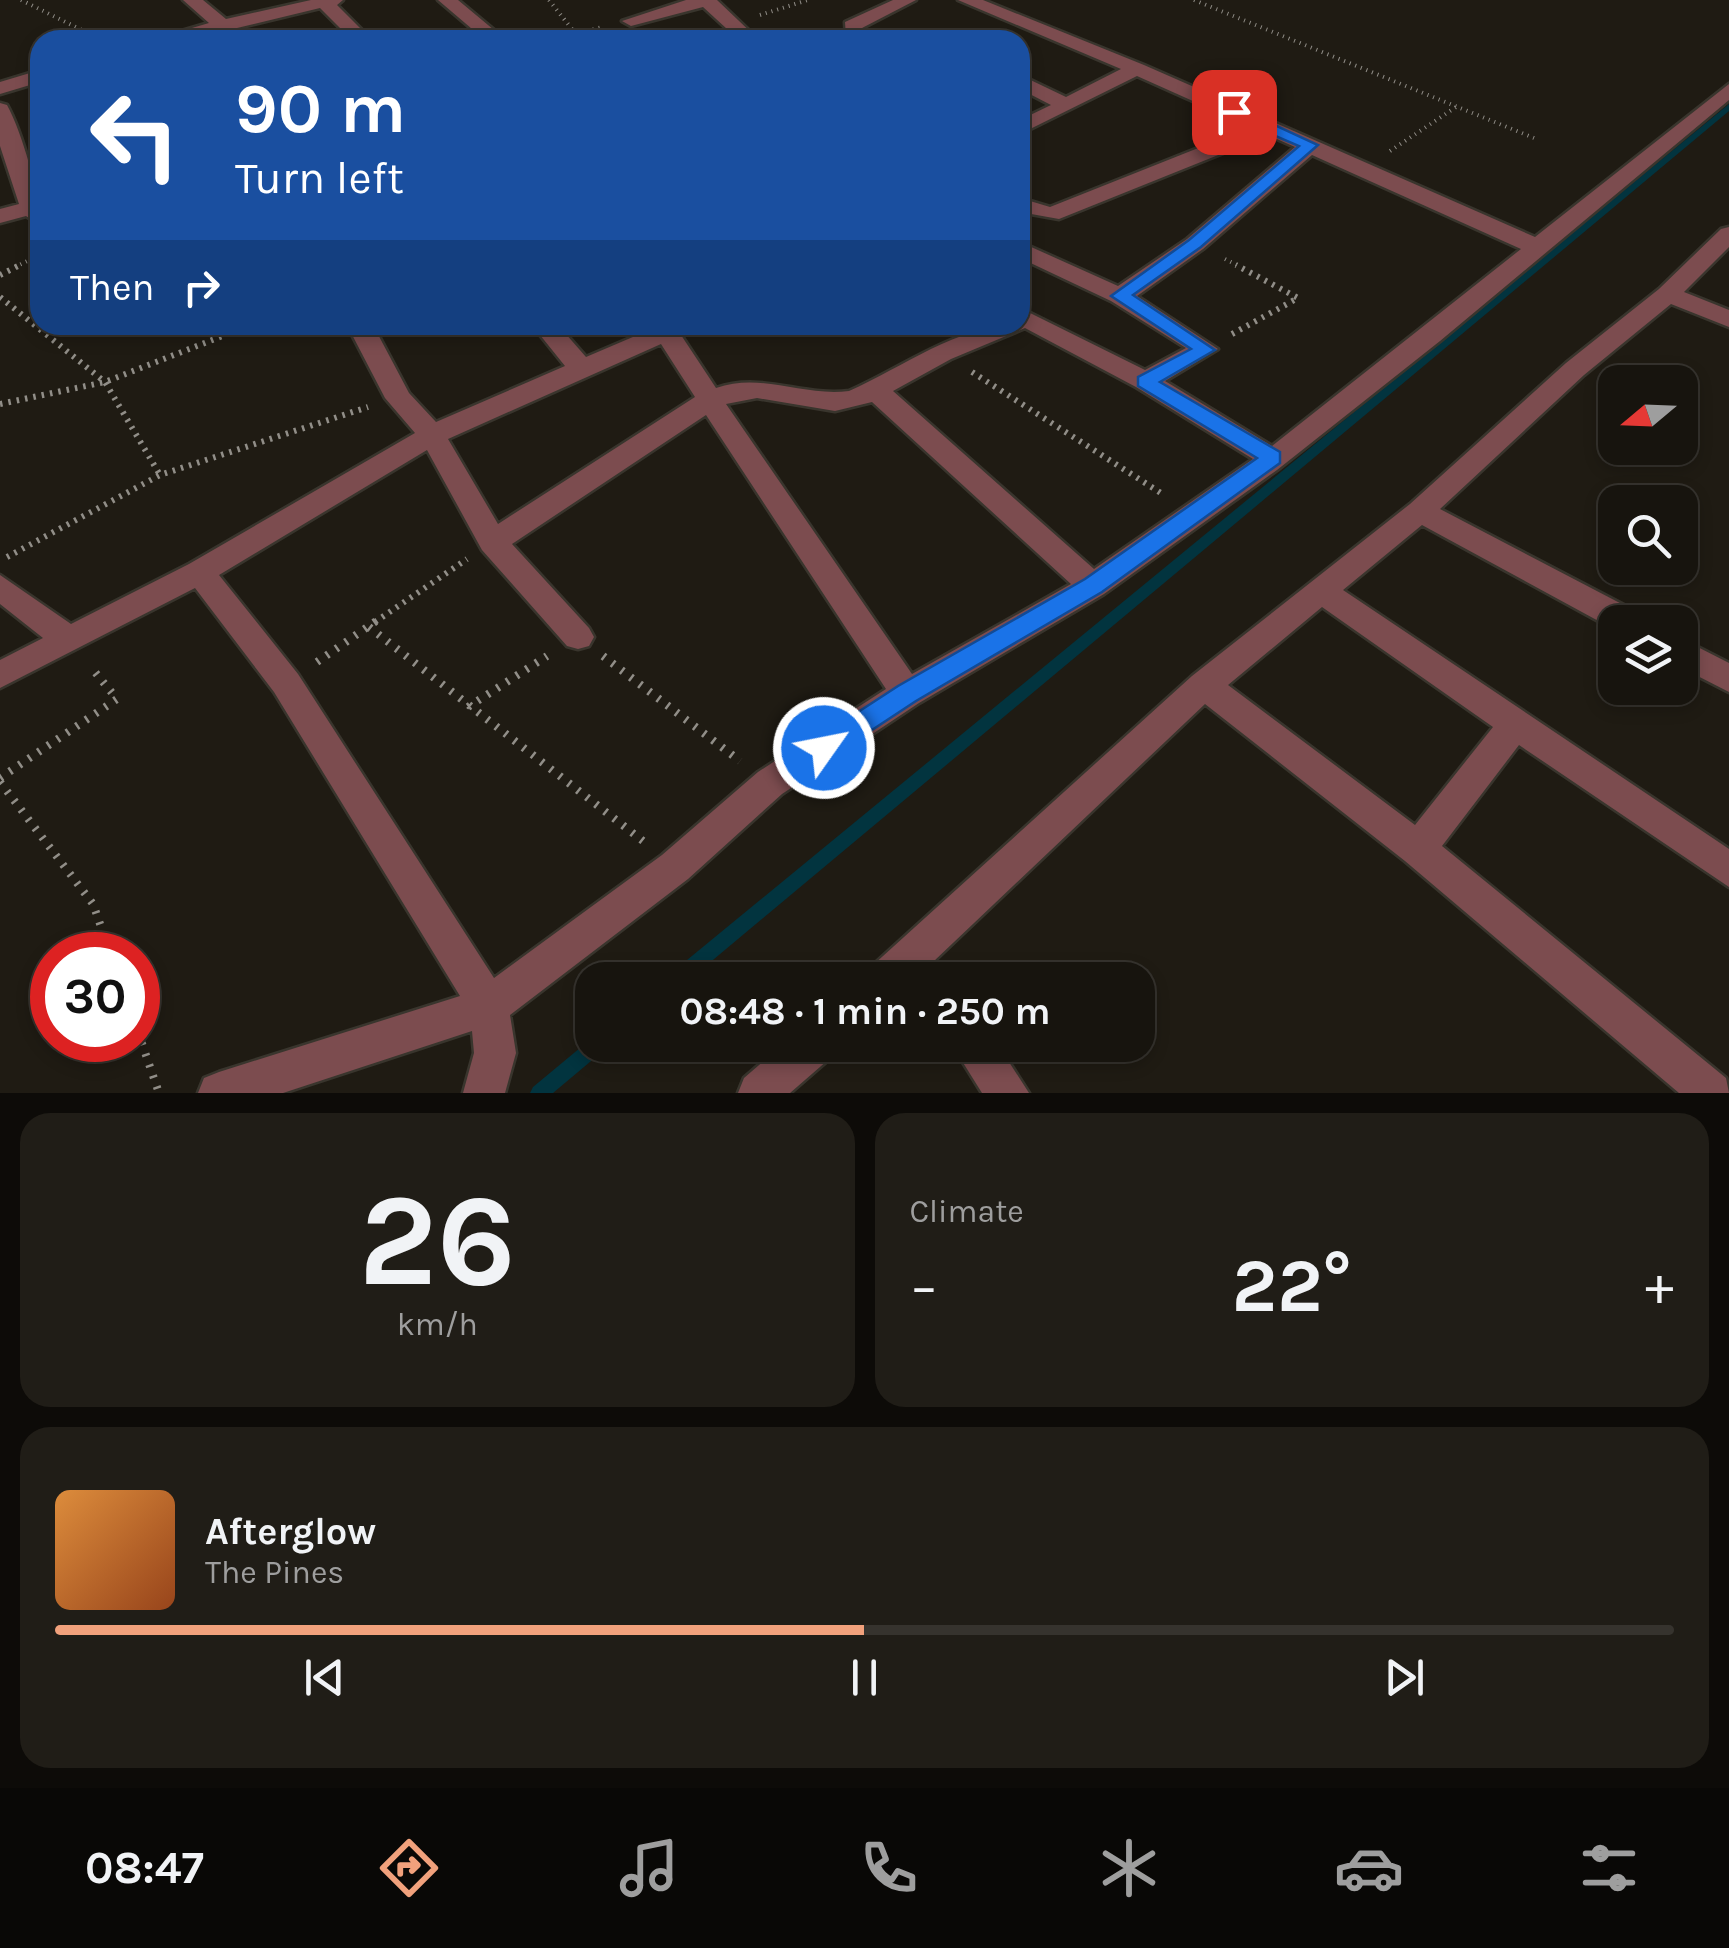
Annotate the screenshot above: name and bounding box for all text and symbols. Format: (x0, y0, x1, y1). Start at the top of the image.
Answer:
text: 90 m (235, 68, 406, 150)
icon: left (70, 70, 200, 200)
pin (1192, 70, 1277, 155)
icon: arrive (1207, 85, 1262, 140)
text: Turn left (235, 152, 404, 204)
icon: right (174, 260, 229, 315)
text: Then (70, 265, 154, 310)
north arrow (1598, 365, 1698, 465)
map controls (1598, 365, 1698, 705)
button: search (1598, 485, 1698, 585)
button: layers (1598, 605, 1698, 705)
position arrow (772, 696, 876, 800)
speed limit sign: 30 (30, 932, 160, 1062)
text: 08:48 · 1 min · 250 m (680, 989, 1051, 1034)
text: 26 (358, 1165, 516, 1317)
text: Climate (910, 1193, 1024, 1230)
text: 22° (1232, 1242, 1352, 1330)
text: − (910, 1254, 938, 1318)
text: + (1645, 1254, 1674, 1318)
text: km/h (397, 1306, 478, 1343)
text: Afterglow (205, 1509, 376, 1554)
text: The Pines (205, 1554, 344, 1591)
icon: previous (297, 1650, 352, 1705)
icon: pause (837, 1650, 892, 1705)
icon: next (1377, 1650, 1432, 1705)
icon: directions (374, 1833, 444, 1903)
icon: music (614, 1833, 684, 1903)
icon: phone (854, 1833, 924, 1903)
icon: climate (1094, 1833, 1164, 1903)
icon: car (1334, 1833, 1404, 1903)
icon: filters (1574, 1833, 1644, 1903)
text: 08:47 (85, 1842, 204, 1894)

